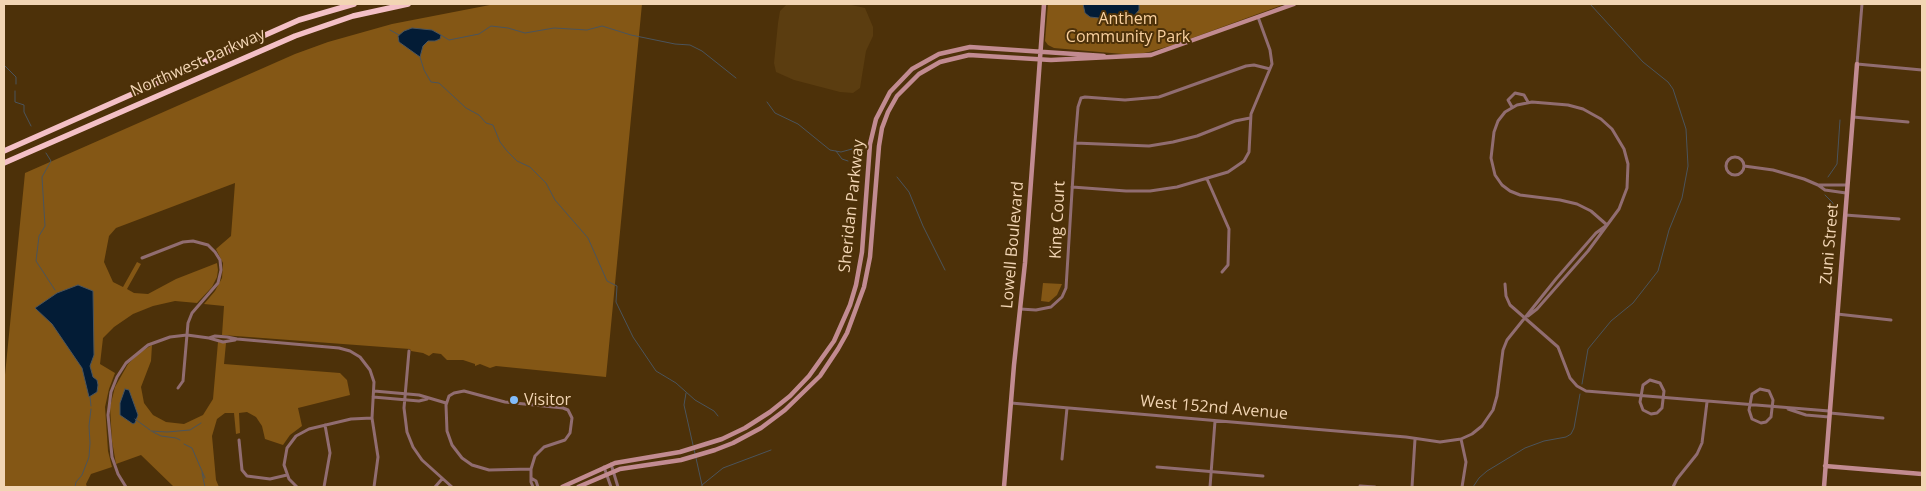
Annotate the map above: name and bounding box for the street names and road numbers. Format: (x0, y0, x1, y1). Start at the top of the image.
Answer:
street label: Northwest Parkway (128, 25, 268, 101)
street label: Sheridan Parkway (835, 139, 869, 273)
street label: King Court (1046, 180, 1070, 260)
street label: Lowell Boulevard (998, 181, 1028, 309)
street label: Zuni Street (1817, 202, 1843, 286)
street label: West 152nd Avenue (1139, 392, 1289, 424)

